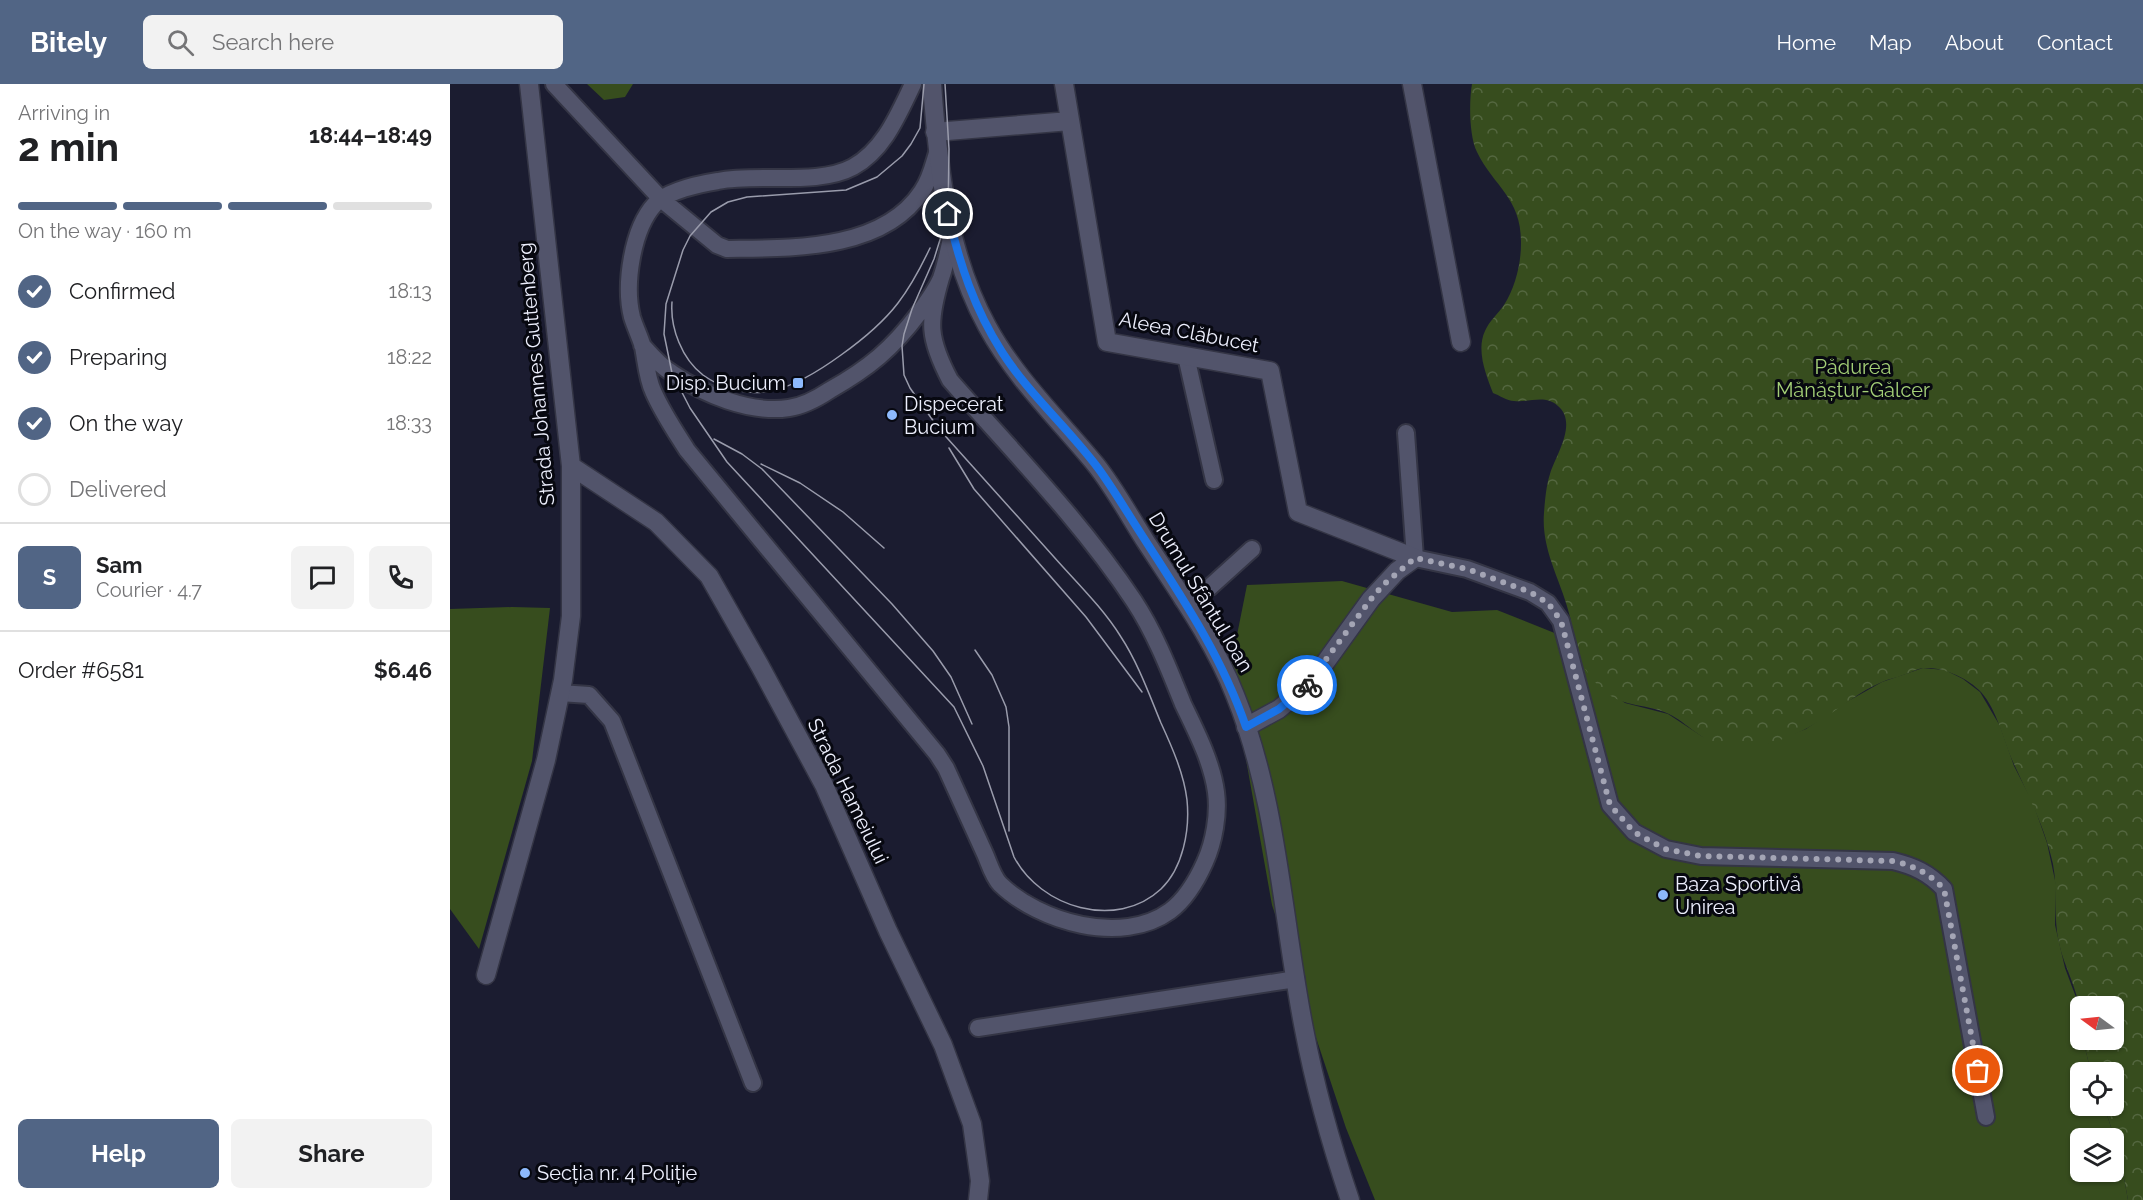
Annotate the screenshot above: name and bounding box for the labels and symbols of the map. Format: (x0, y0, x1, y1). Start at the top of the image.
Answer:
pin (922, 188, 973, 239)
street label: Strada Johannes Guttenberg (513, 241, 559, 507)
street label: Aleea Clăbucet (1117, 307, 1261, 357)
park label: Pădurea Mănăștur-Gălcer (1776, 355, 1930, 402)
place label: Disp. Bucium (666, 371, 786, 395)
marker: Disp. Bucium (791, 376, 805, 390)
place label: Dispecerat Bucium (904, 392, 1004, 439)
marker: Dispecerat Bucium (885, 408, 899, 422)
street label: Drumul Sfântul Ioan (1144, 508, 1258, 676)
courier (1277, 655, 1337, 715)
street label: Strada Hameiului (802, 714, 894, 868)
place label: Baza Sportivă Unirea (1675, 872, 1801, 919)
marker: Baza Sportivă Unirea (1656, 888, 1670, 902)
north arrow (2070, 996, 2124, 1050)
pin (1952, 1045, 2003, 1096)
place label: Secția nr. 4 Poliție (537, 1161, 698, 1185)
marker: Secția nr. 4 Poliție (518, 1166, 532, 1180)

